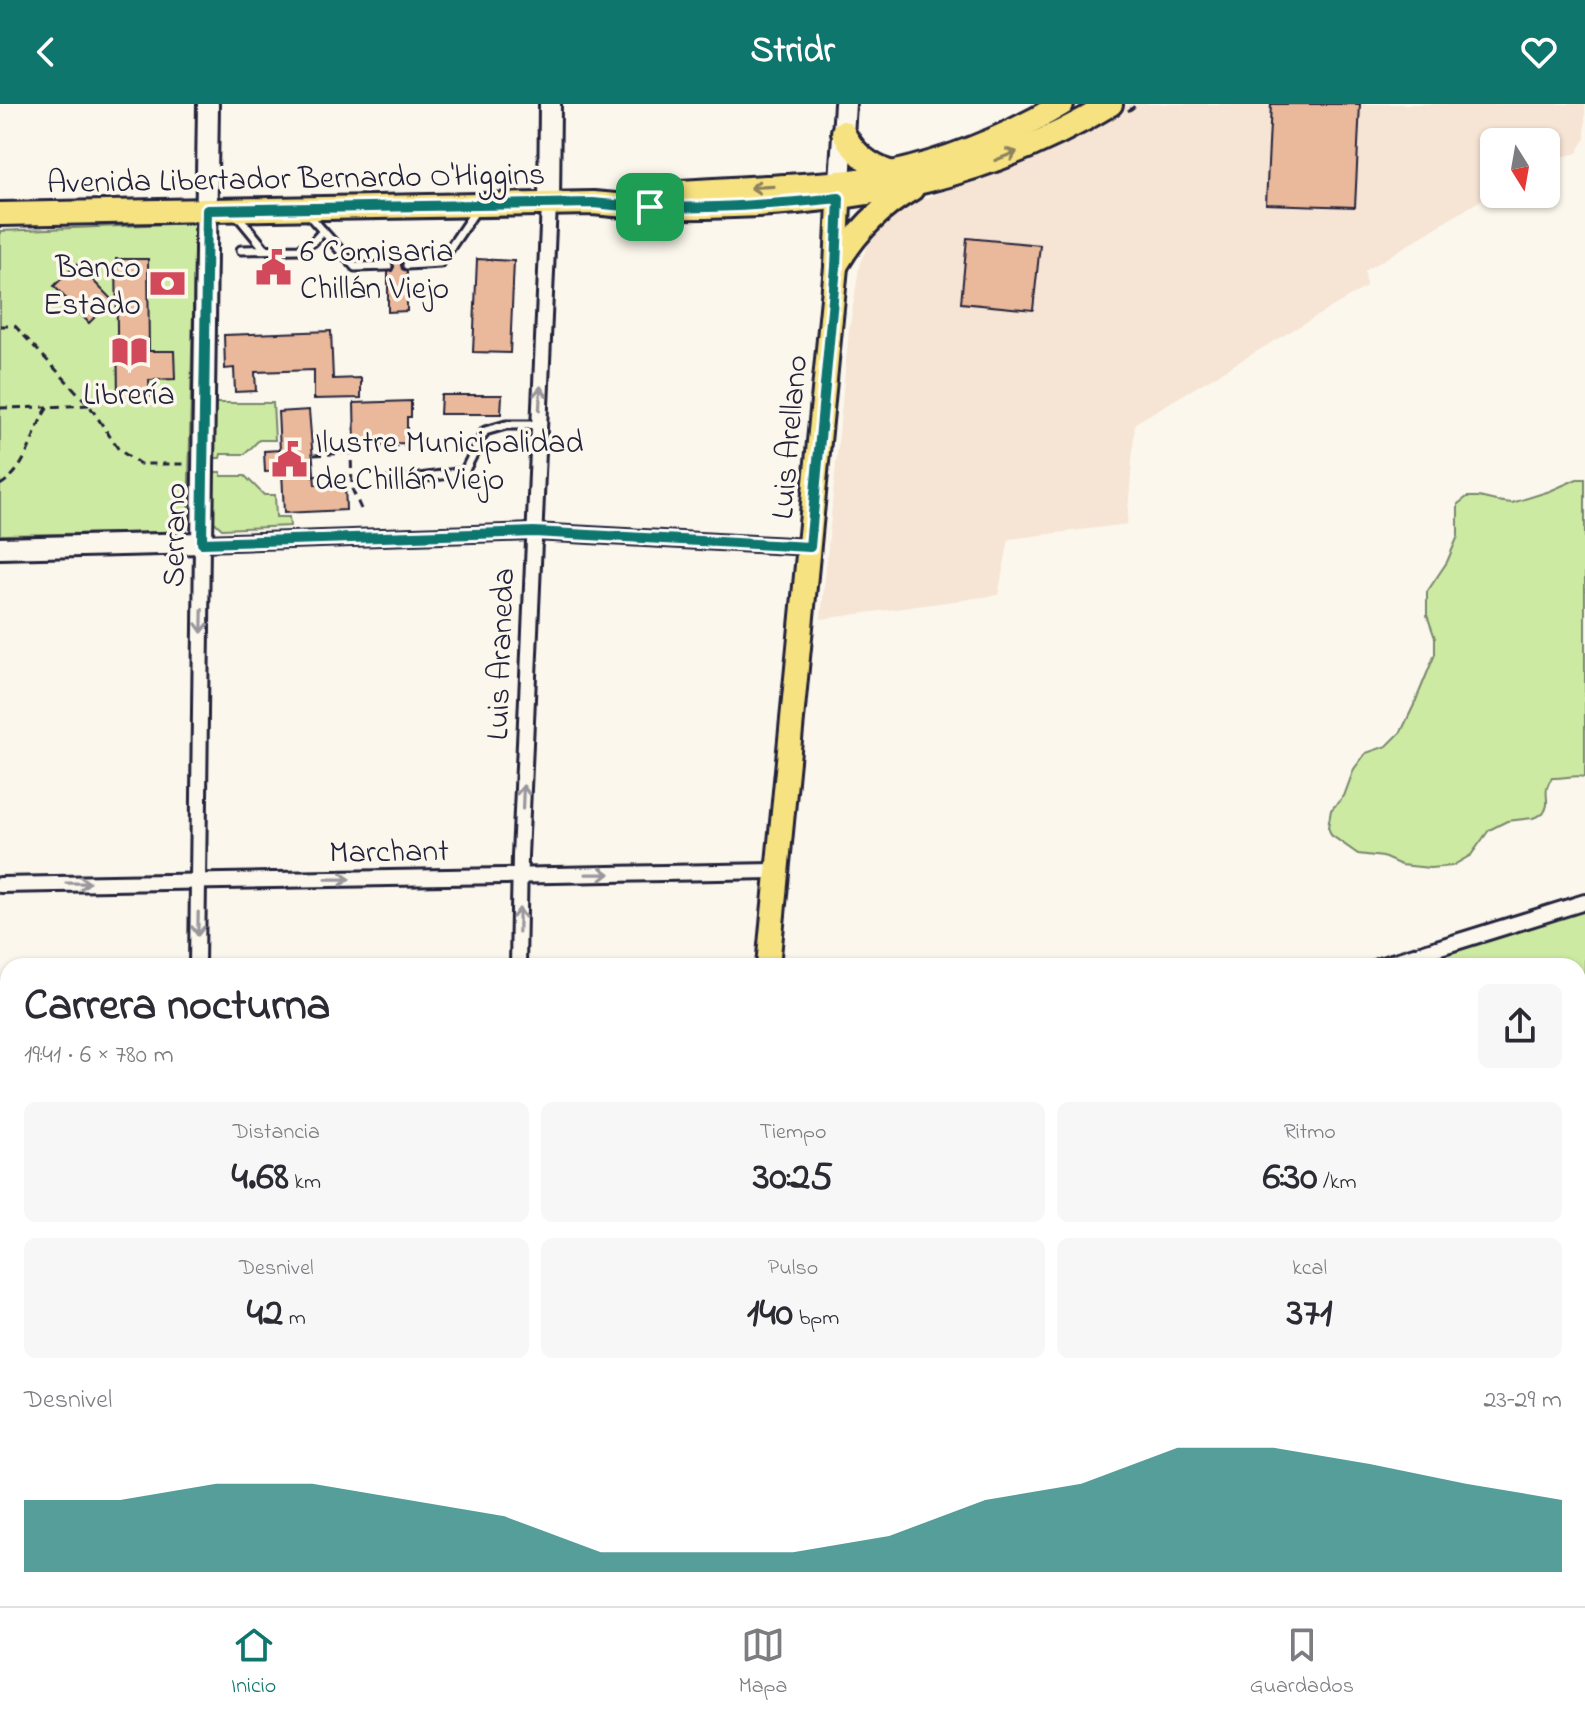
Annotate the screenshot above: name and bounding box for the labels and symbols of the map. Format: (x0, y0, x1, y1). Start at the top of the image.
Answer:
north arrow (1480, 128, 1560, 208)
one-way arrow (993, 148, 1018, 162)
street label: Avenida Libertador Bernardo O'Higgins (47, 153, 546, 208)
pin (616, 173, 684, 241)
one-way arrow (749, 180, 776, 195)
place label: 6 Comisaria Chillán Viejo (300, 230, 453, 314)
place label: Banco Estado (43, 246, 141, 330)
public building icon: 6 Comisaria Chillán Viejo (255, 249, 293, 287)
bank icon: Banco Estado (148, 265, 186, 303)
library icon: Librería (110, 332, 148, 370)
street label: Luis Arellano (761, 353, 822, 521)
place label: Librería (83, 373, 175, 420)
one-way arrow (533, 385, 548, 412)
place label: Ilustre Municipalidad de Chillán Viejo (315, 421, 584, 505)
public building icon: Ilustre Municipalidad de Chillán Viejo (270, 440, 308, 478)
street label: Serrano (152, 482, 201, 588)
street label: Luis Araneda (476, 567, 529, 741)
one-way arrow (194, 607, 210, 634)
one-way arrow (515, 784, 530, 811)
street label: Marchant (329, 829, 450, 878)
one-way arrow (584, 866, 611, 882)
one-way arrow (324, 871, 351, 886)
one-way arrow (64, 876, 91, 891)
one-way arrow (511, 907, 526, 934)
one-way arrow (190, 910, 205, 937)

